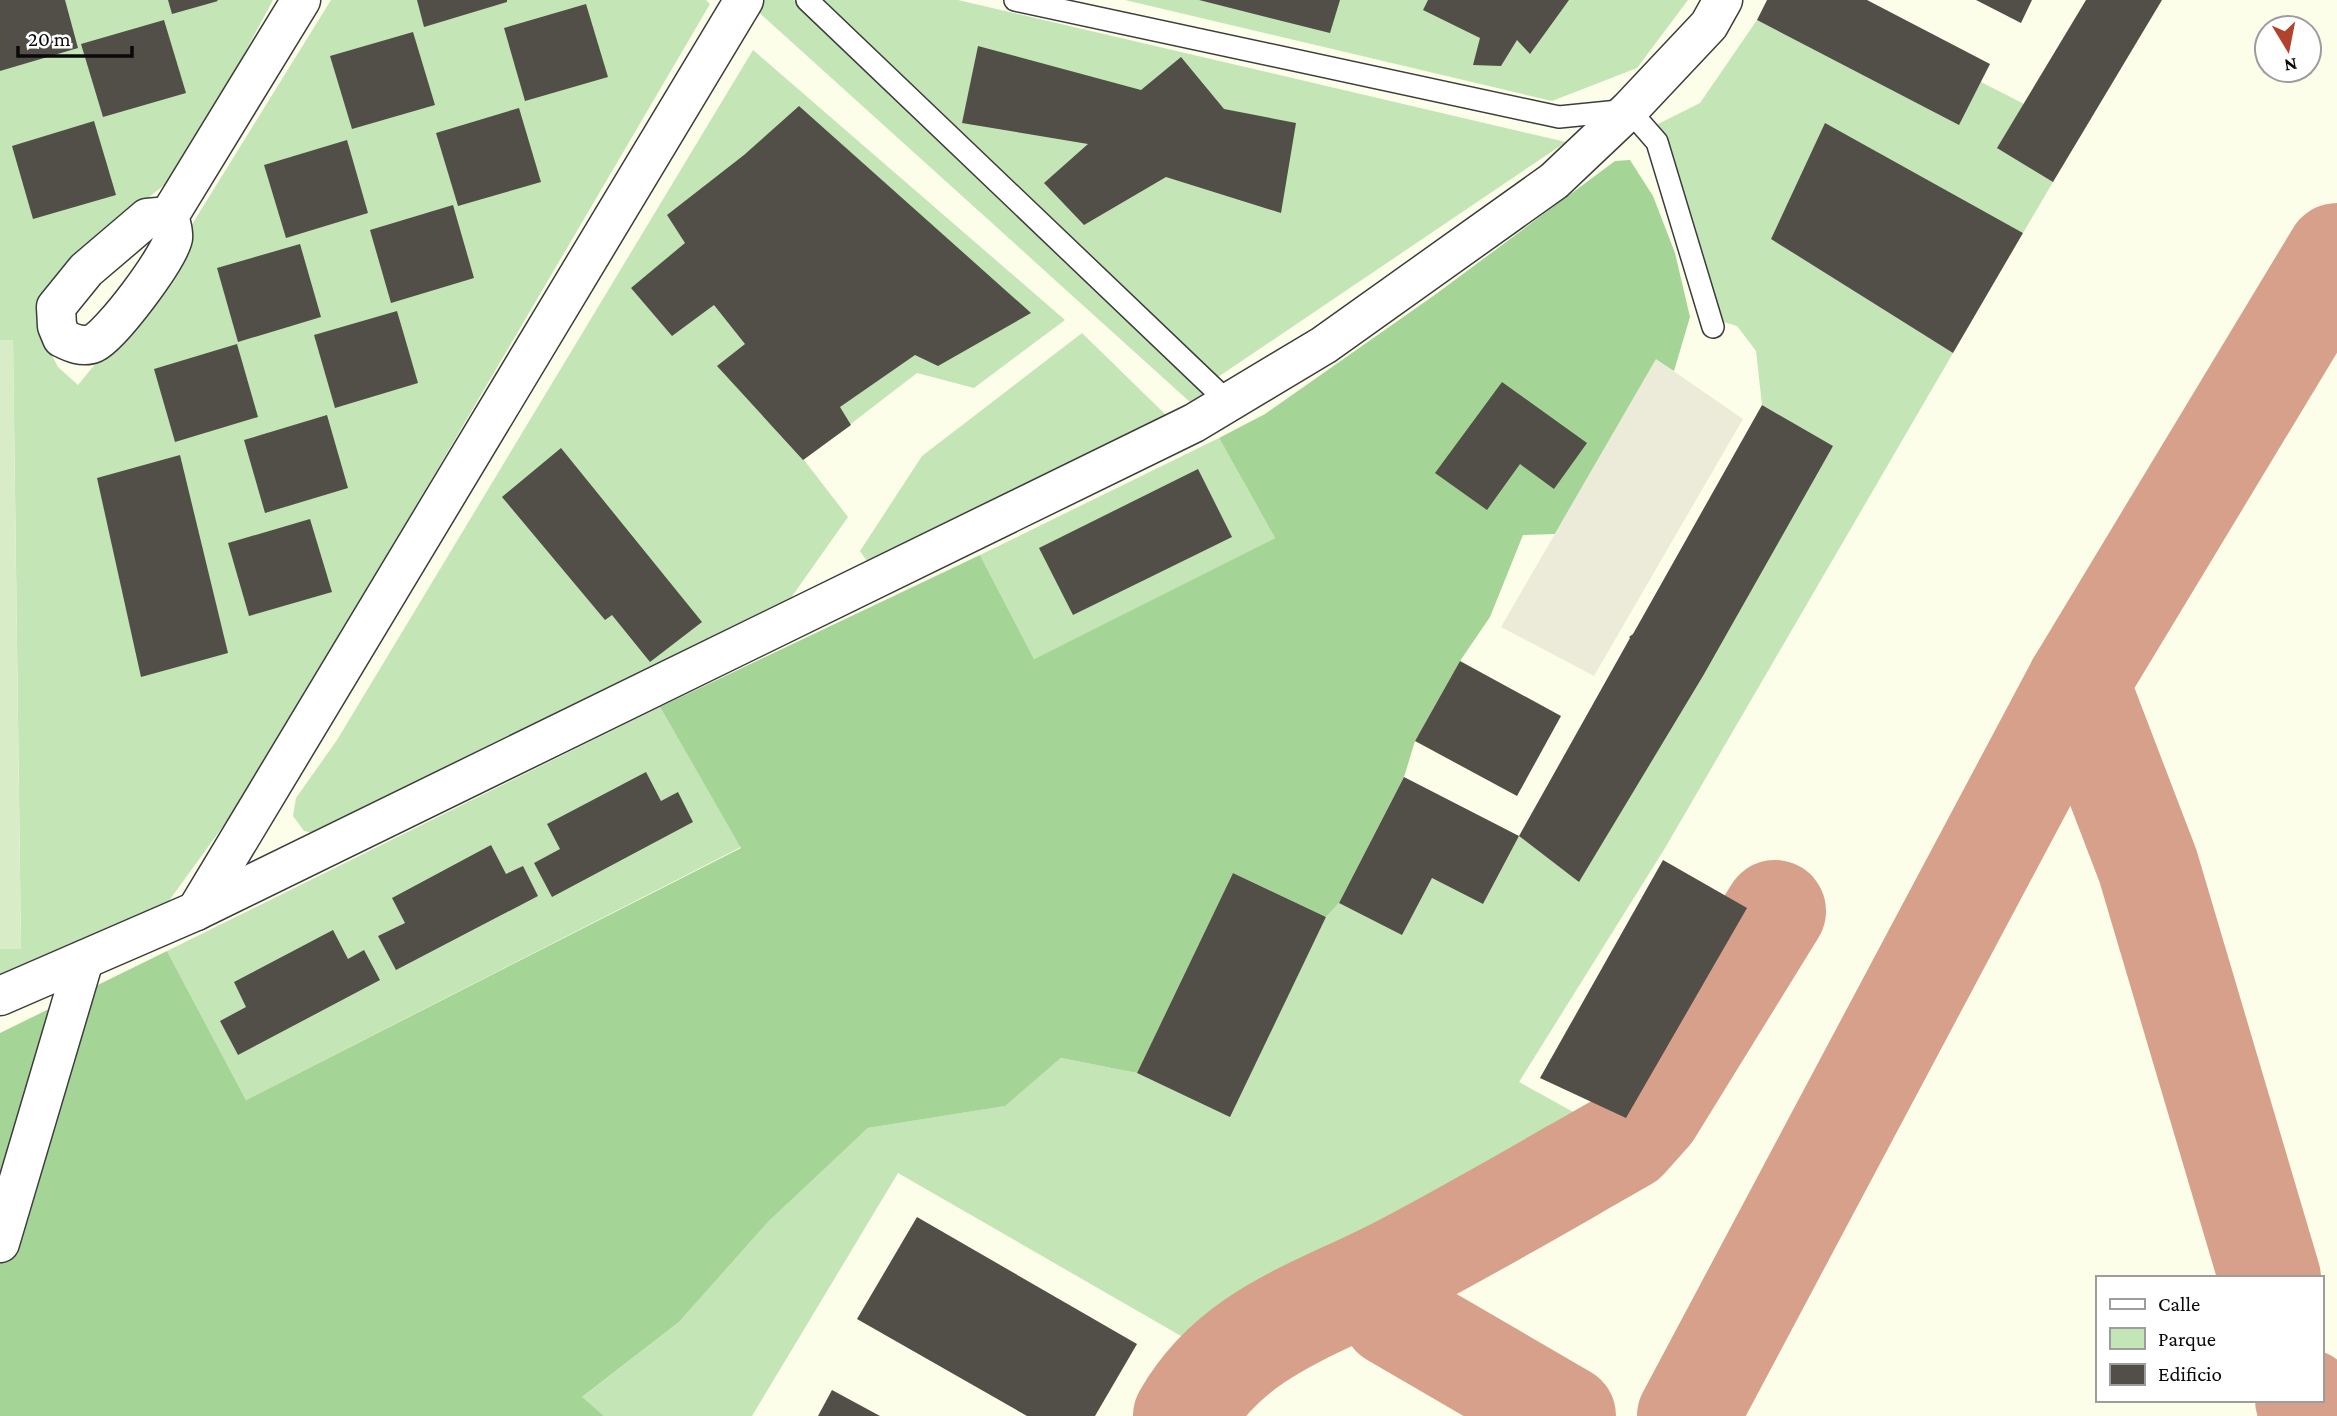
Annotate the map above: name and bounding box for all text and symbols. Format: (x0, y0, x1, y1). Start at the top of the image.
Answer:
scale bar (18, 14, 131, 58)
north arrow (2253, 14, 2323, 84)
text: 20 m (28, 27, 71, 51)
text: N (2283, 54, 2299, 77)
legend (2096, 1276, 2323, 1402)
text: Calle (2158, 1292, 2200, 1316)
text: Parque (2158, 1327, 2216, 1351)
text: Edificio (2158, 1362, 2222, 1386)

